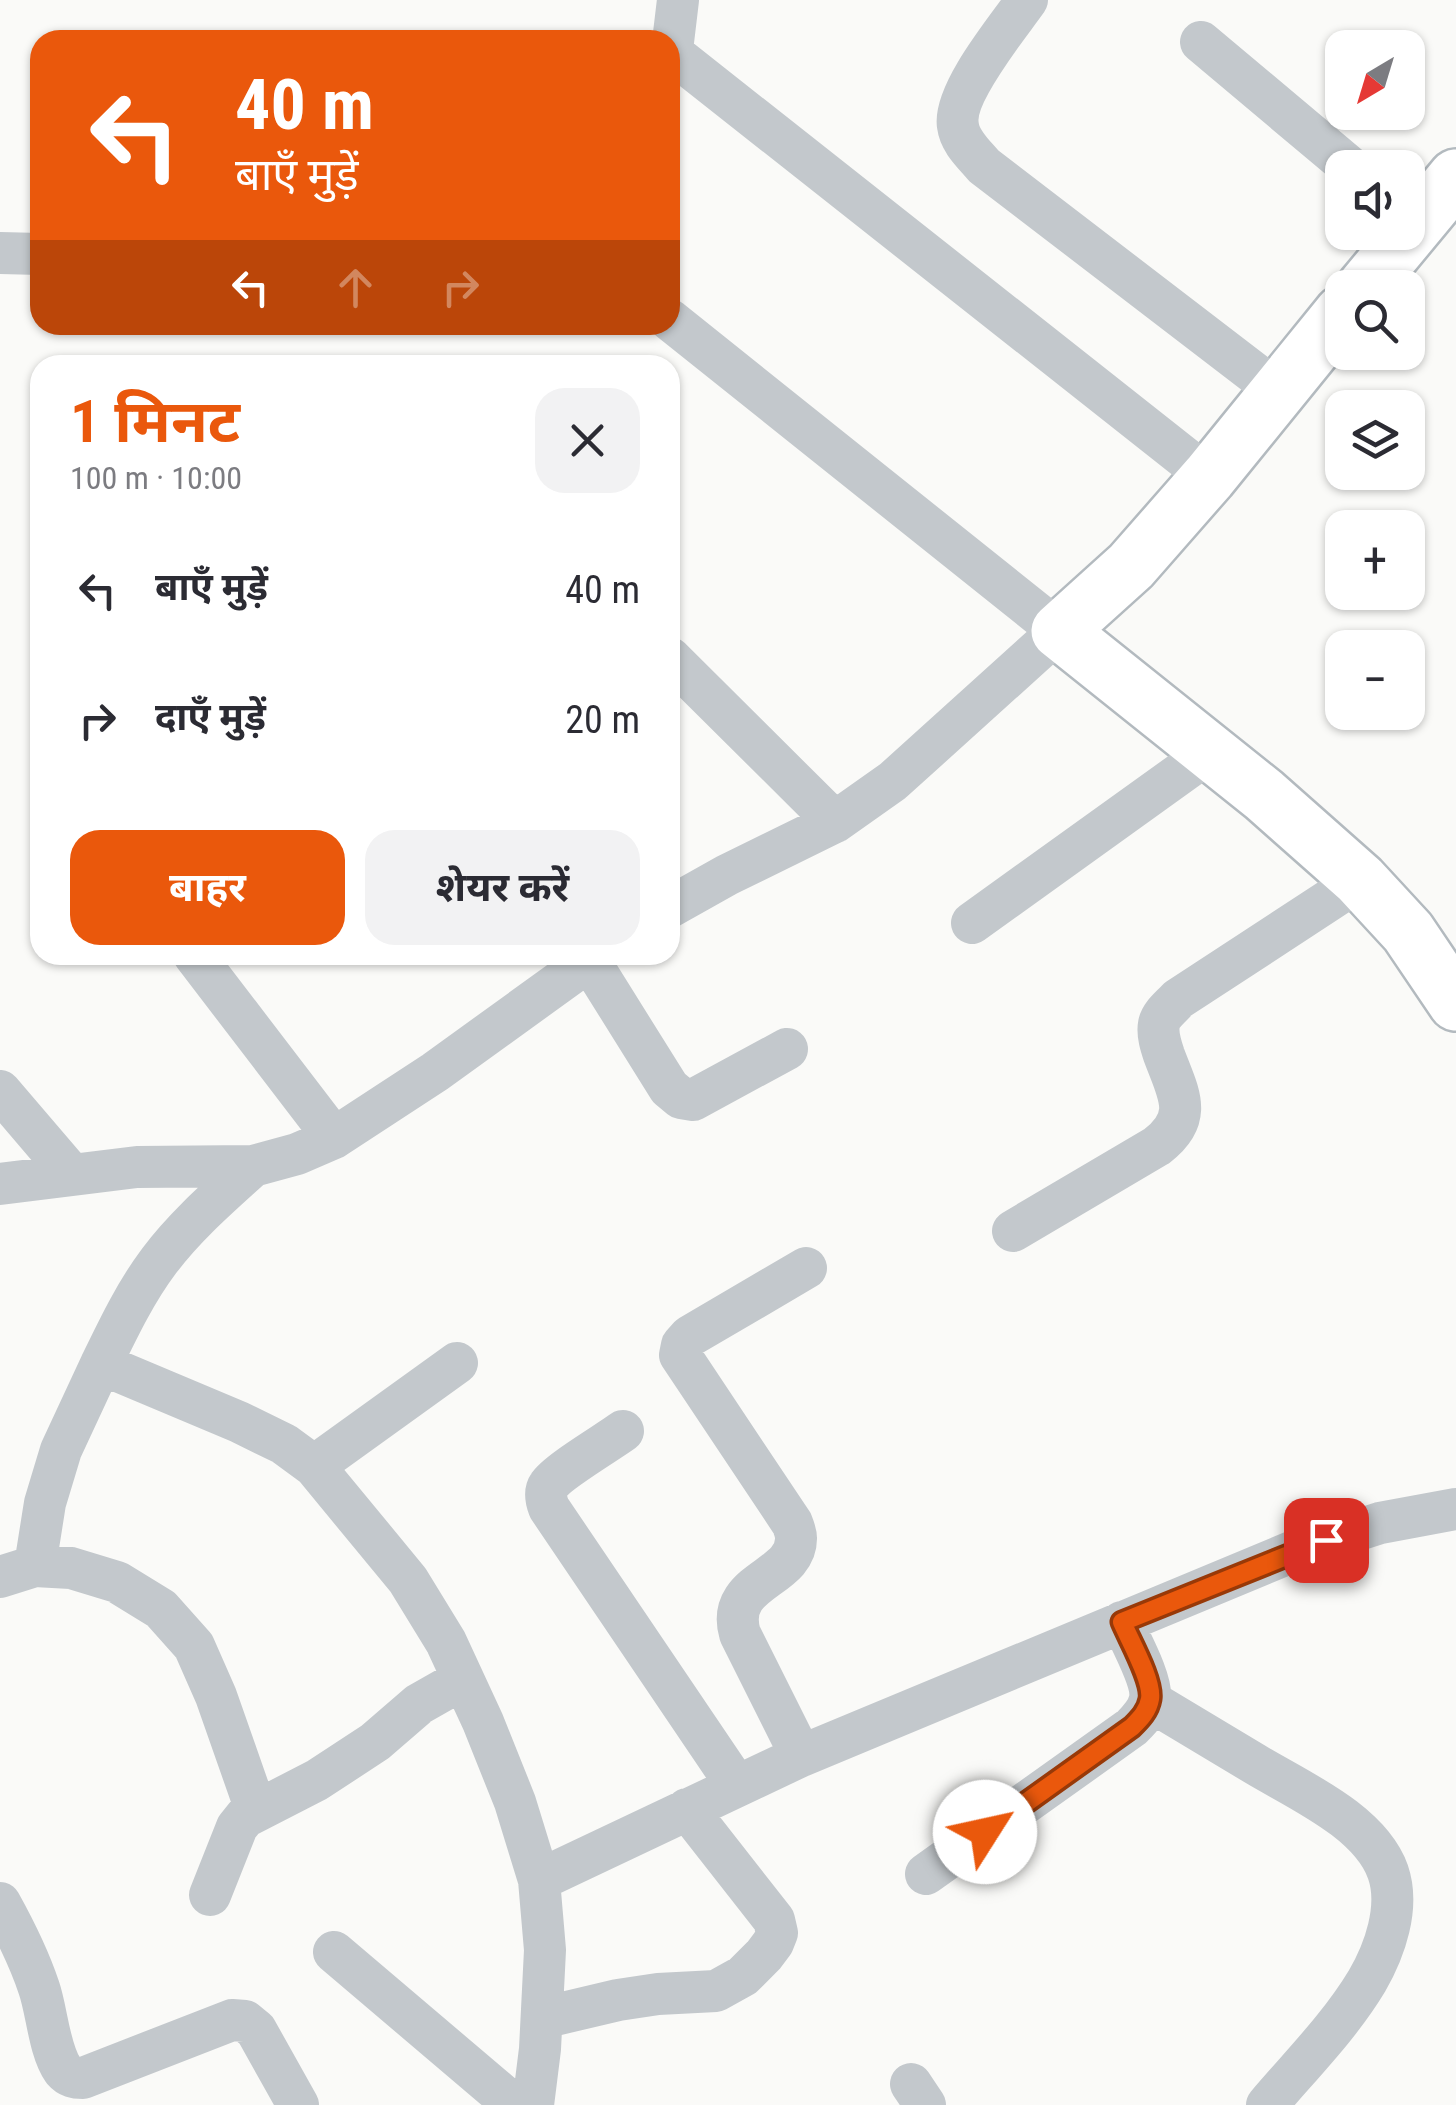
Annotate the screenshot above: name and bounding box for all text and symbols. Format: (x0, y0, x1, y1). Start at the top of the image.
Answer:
north arrow (1325, 30, 1425, 130)
map controls (1325, 30, 1425, 730)
text: 40 m (235, 64, 374, 146)
icon: left (70, 70, 200, 200)
text: बाएँ मुड़ें (235, 148, 359, 201)
button: sound (1325, 150, 1425, 250)
icon: left (223, 260, 278, 315)
icon: ahead (328, 260, 383, 315)
icon: right (433, 260, 488, 315)
button: search (1325, 270, 1425, 370)
text: 1 मिनट (70, 386, 240, 457)
button: close (535, 388, 640, 493)
button: layers (1325, 390, 1425, 490)
text: 100 m · 10:00 (70, 459, 242, 497)
button: + (1325, 510, 1425, 610)
icon: left (70, 563, 125, 618)
text: बाएँ मुड़ें (155, 565, 268, 609)
text: 40 m (565, 568, 640, 612)
button: − (1325, 630, 1425, 730)
icon: right (70, 693, 125, 748)
text: दाएँ मुड़ें (155, 695, 266, 739)
text: 20 m (565, 698, 640, 742)
button: बाहर (70, 830, 345, 945)
button: शेयर करें (365, 830, 640, 945)
pin (1284, 1498, 1369, 1583)
icon: arrive (1299, 1513, 1354, 1568)
position arrow (933, 1780, 1037, 1884)

